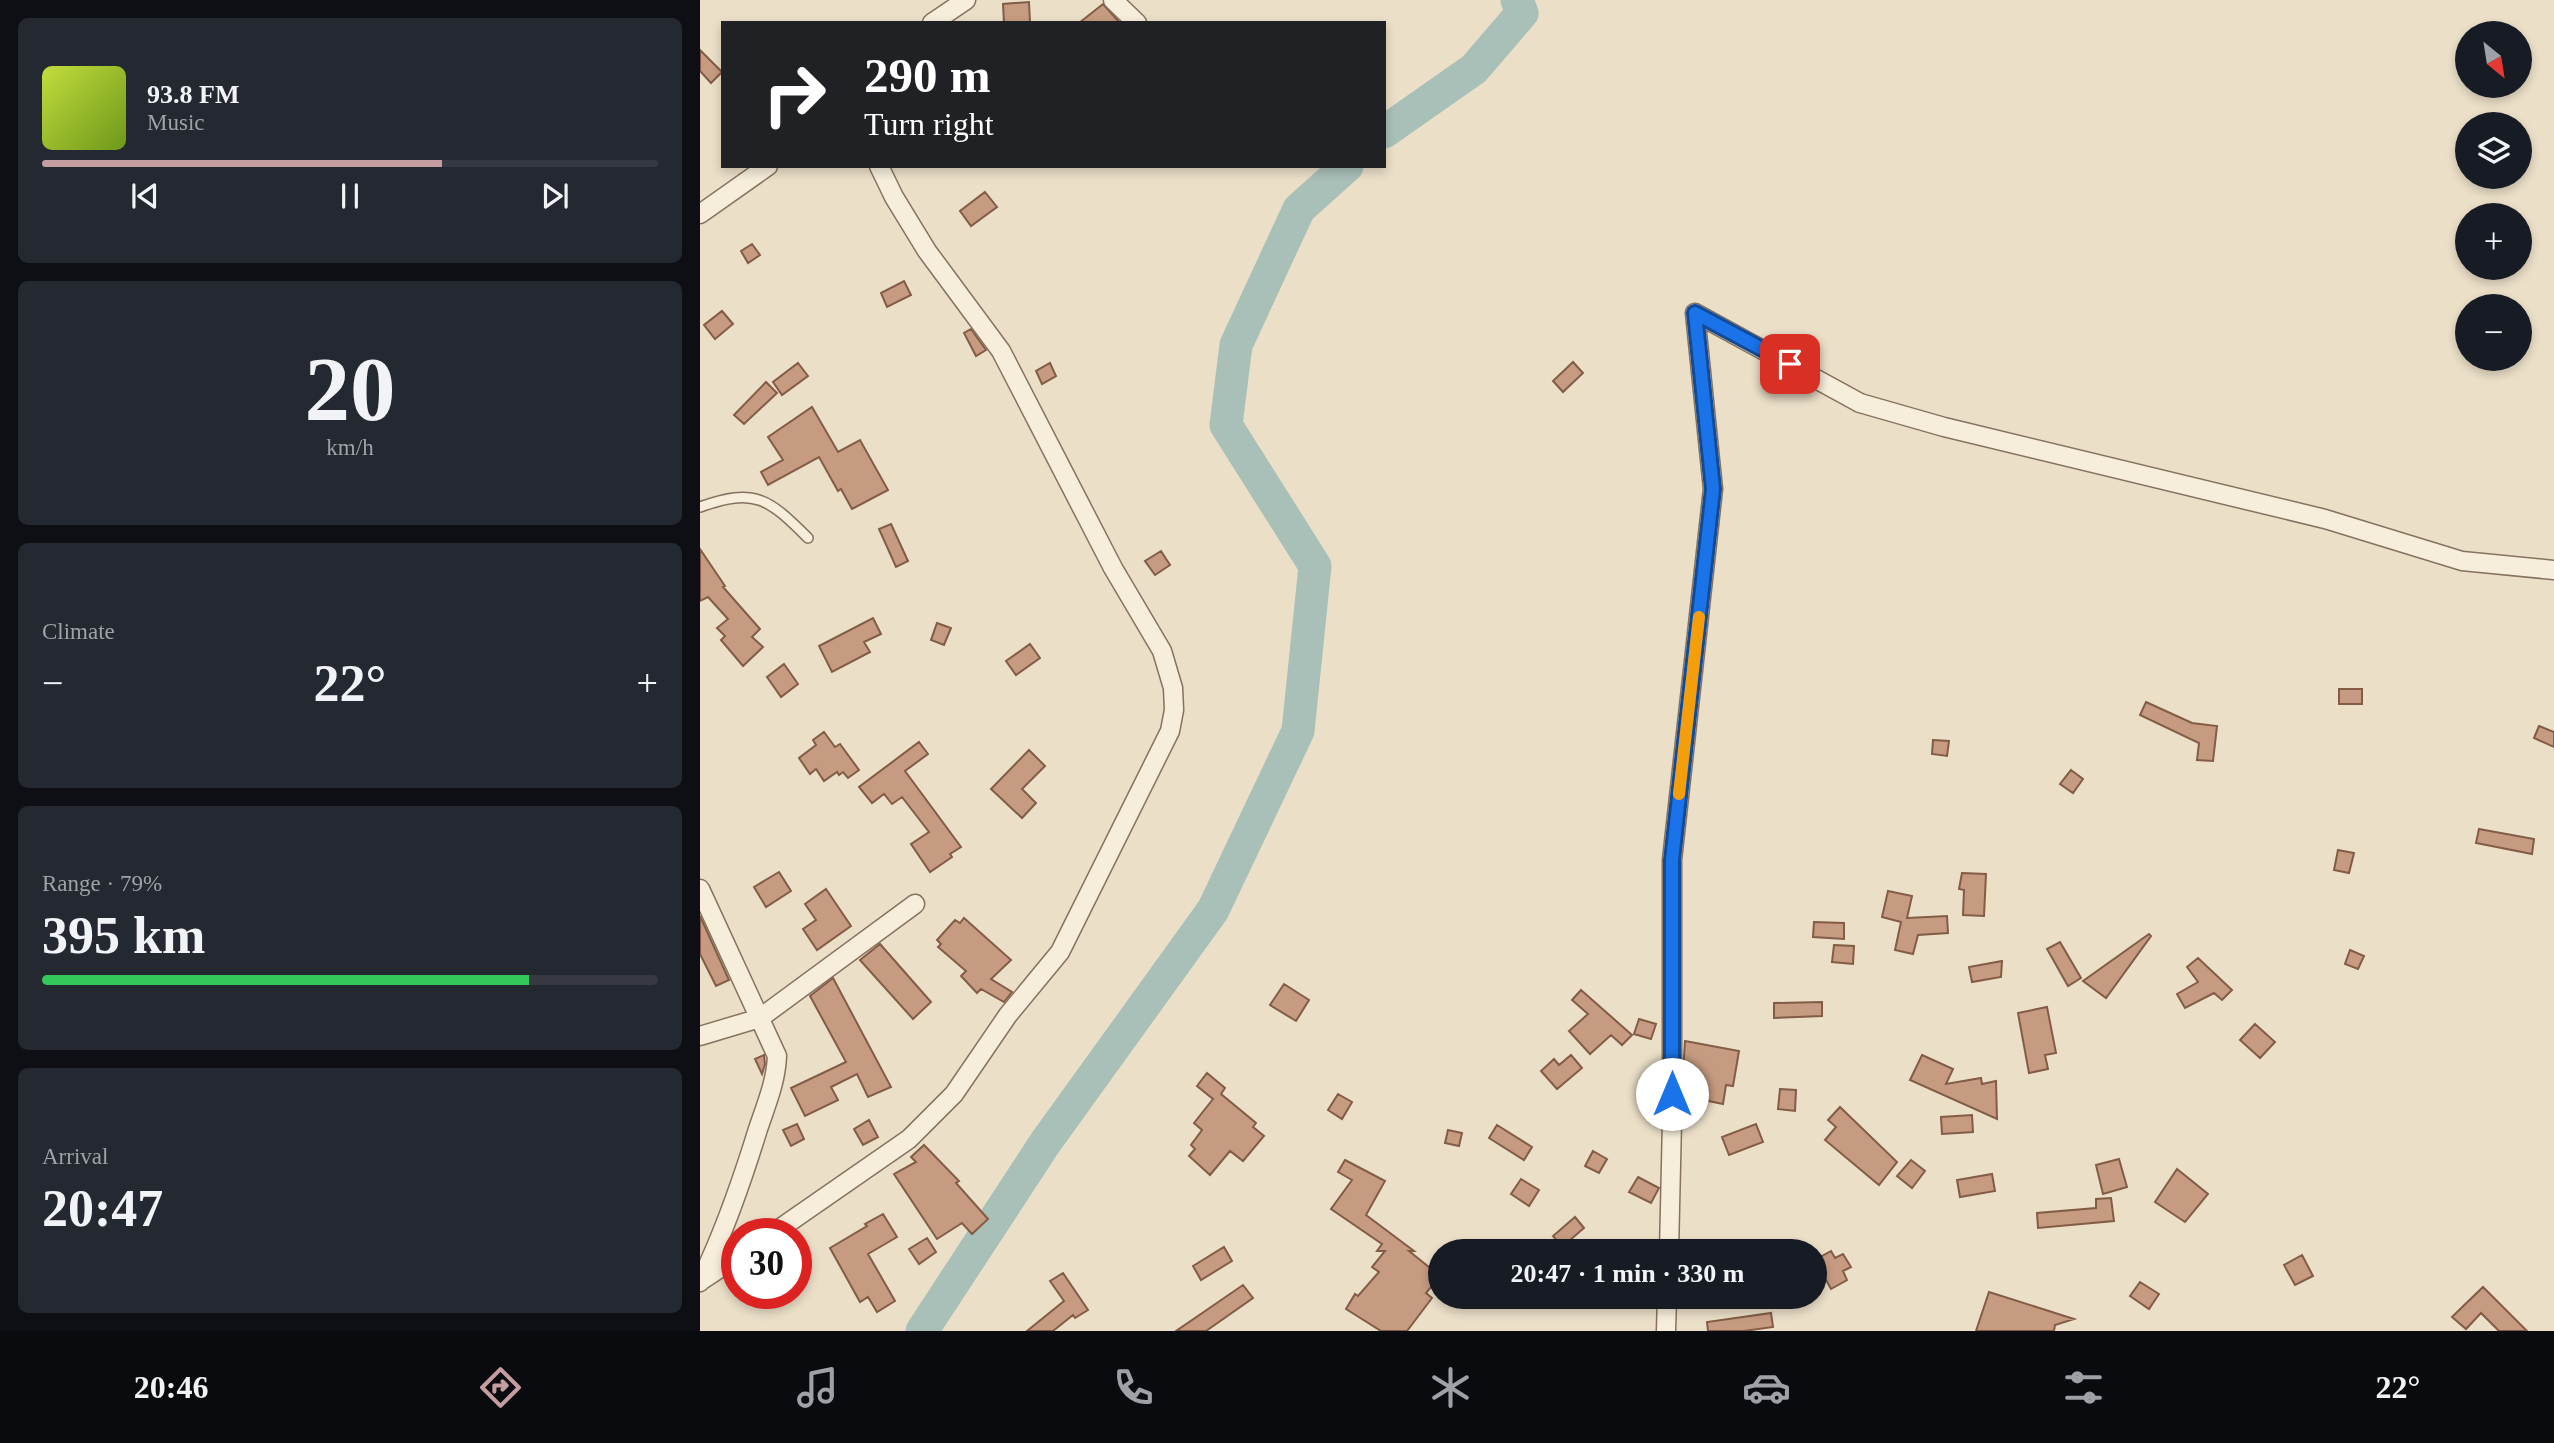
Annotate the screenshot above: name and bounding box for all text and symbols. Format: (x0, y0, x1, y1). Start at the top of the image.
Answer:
north arrow (2455, 21, 2532, 98)
map controls (2455, 21, 2532, 371)
text: 290 m (864, 48, 991, 103)
icon: right (749, 49, 840, 140)
text: 93.8 FM (147, 80, 239, 109)
text: Turn right (864, 106, 994, 142)
text: Music (147, 110, 205, 135)
button: layers (2455, 112, 2532, 189)
icon: previous (126, 177, 164, 215)
icon: pause (331, 177, 369, 215)
icon: next (536, 177, 574, 215)
button: + (2455, 203, 2532, 280)
button: − (2455, 294, 2532, 371)
pin (1760, 334, 1820, 394)
text: 20 (305, 339, 396, 440)
icon: arrive (1771, 345, 1809, 383)
text: km/h (326, 435, 374, 460)
text: Climate (42, 619, 115, 644)
text: 22° (314, 655, 386, 712)
text: − (42, 662, 63, 704)
text: + (637, 662, 658, 704)
text: Range · 79% (42, 871, 162, 896)
text: 395 km (42, 907, 205, 964)
position arrow (1635, 1057, 1709, 1131)
text: Arrival (42, 1144, 108, 1169)
text: 20:47 (42, 1180, 163, 1237)
speed limit sign: 30 (721, 1218, 812, 1309)
text: 20:47 · 1 min · 330 m (1511, 1259, 1745, 1288)
icon: directions (476, 1363, 525, 1412)
icon: music (793, 1363, 842, 1412)
icon: phone (1109, 1363, 1158, 1412)
icon: climate (1426, 1363, 1475, 1412)
icon: car (1742, 1363, 1791, 1412)
icon: filters (2059, 1363, 2108, 1412)
text: 20:46 (134, 1369, 208, 1405)
text: 22° (2375, 1369, 2420, 1405)

